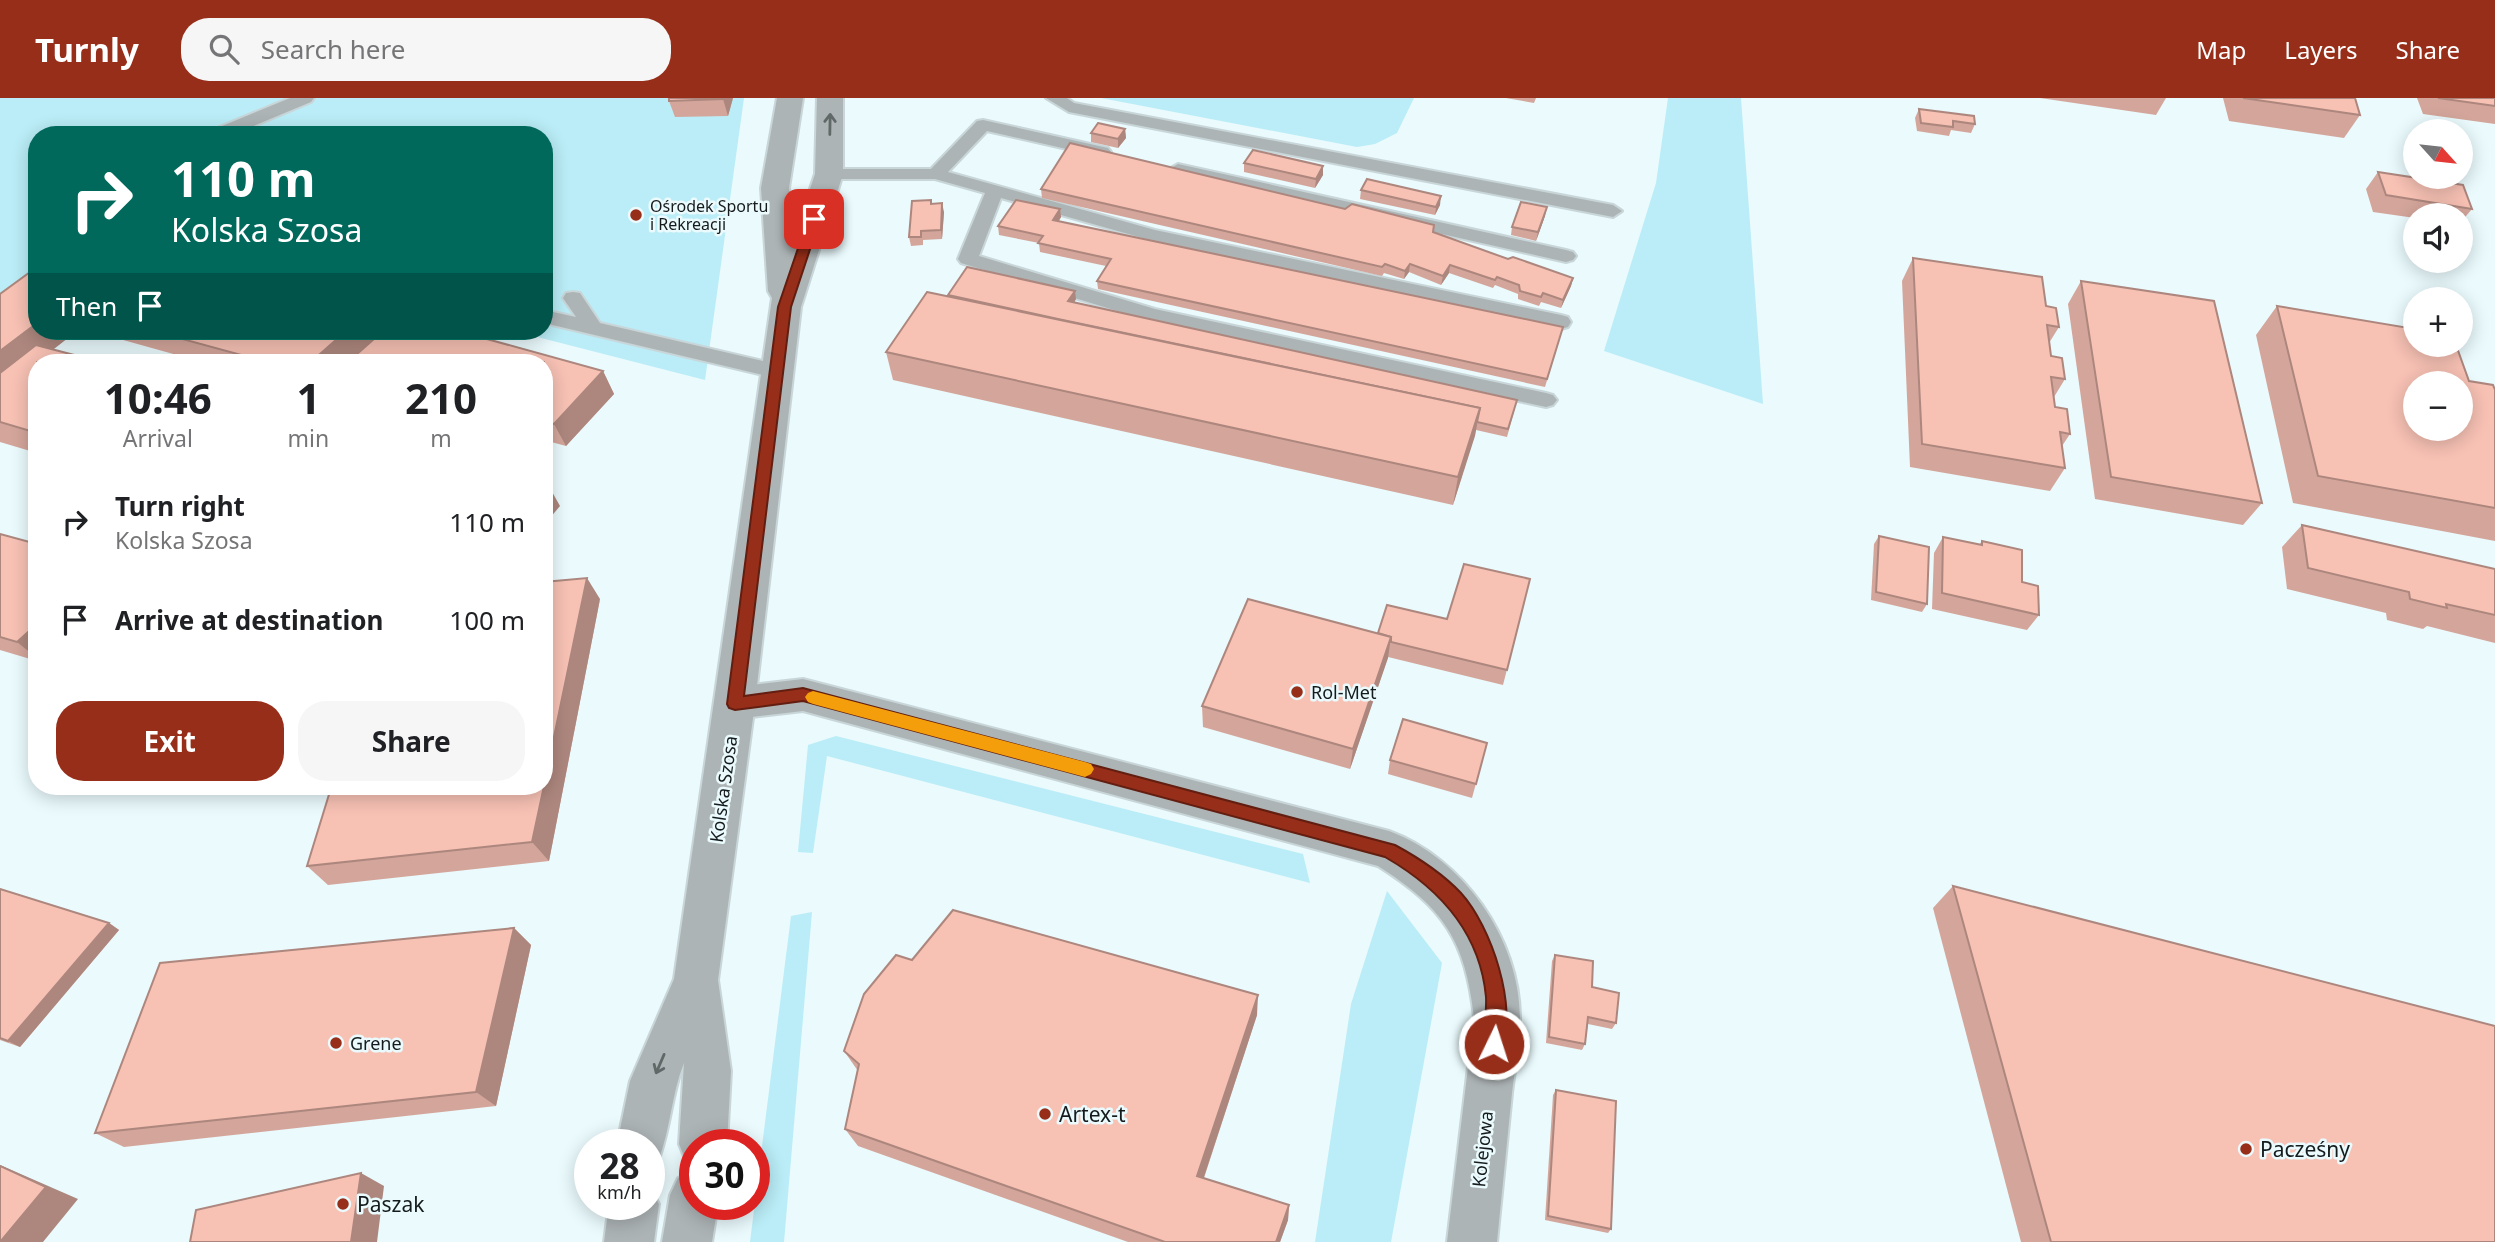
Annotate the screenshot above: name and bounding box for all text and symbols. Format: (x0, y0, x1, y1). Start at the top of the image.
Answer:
search box (181, 18, 671, 81)
text: Turnly (35, 27, 139, 72)
icon: search (205, 30, 243, 68)
text: Search here (261, 31, 405, 67)
text: Map (2196, 33, 2246, 66)
text: Layers (2284, 33, 2358, 66)
text: Share (2396, 33, 2460, 66)
one-way arrow (823, 112, 836, 135)
north arrow (2403, 119, 2473, 189)
map controls (2403, 119, 2473, 441)
text: 110 m (171, 145, 316, 211)
icon: right (56, 154, 147, 245)
pin (784, 189, 844, 249)
place label: Ośrodek Sportu i Rekreacji (650, 195, 768, 235)
icon: arrive (795, 200, 833, 238)
button: sound (2403, 203, 2473, 273)
marker: Ośrodek Sportu i Rekreacji (628, 207, 644, 223)
text: Kolska Szosa (171, 208, 362, 251)
icon: arrive (131, 287, 169, 325)
button: + (2403, 287, 2473, 357)
text: Then (56, 288, 117, 324)
text: 10:46 (104, 369, 212, 426)
text: 1 (296, 369, 320, 426)
text: 210 (405, 369, 477, 426)
button: − (2403, 371, 2473, 441)
text: Arrival (123, 422, 193, 454)
text: min (288, 422, 329, 454)
text: m (430, 422, 452, 454)
text: Turn right (115, 488, 245, 524)
icon: right (56, 503, 94, 541)
text: 110 m (449, 504, 525, 540)
text: Kolska Szosa (115, 524, 253, 556)
icon: arrive (56, 601, 94, 639)
text: Arrive at destination (115, 602, 384, 638)
text: 100 m (449, 602, 525, 638)
place label: Rol-Met (1311, 680, 1377, 704)
marker: Rol-Met (1289, 684, 1305, 700)
button: Exit (56, 701, 284, 781)
button: Share (298, 701, 525, 781)
street label: Kolska Szosa (704, 734, 742, 844)
position arrow (1457, 1007, 1531, 1081)
place label: Grene (350, 1031, 402, 1055)
marker: Grene (328, 1035, 344, 1051)
one-way arrow (653, 1053, 666, 1074)
place label: Artex-t (1059, 1100, 1126, 1128)
marker: Artex-t (1037, 1106, 1053, 1122)
street label: Kolejowa (1466, 1110, 1498, 1188)
speed limit sign: 30 (679, 1129, 770, 1220)
place label: Pacześny (2260, 1135, 2350, 1163)
marker: Pacześny (2238, 1141, 2254, 1157)
text: 28 (599, 1142, 640, 1189)
text: km/h (597, 1180, 642, 1204)
place label: Paszak (357, 1190, 425, 1218)
marker: Paszak (335, 1196, 351, 1212)

